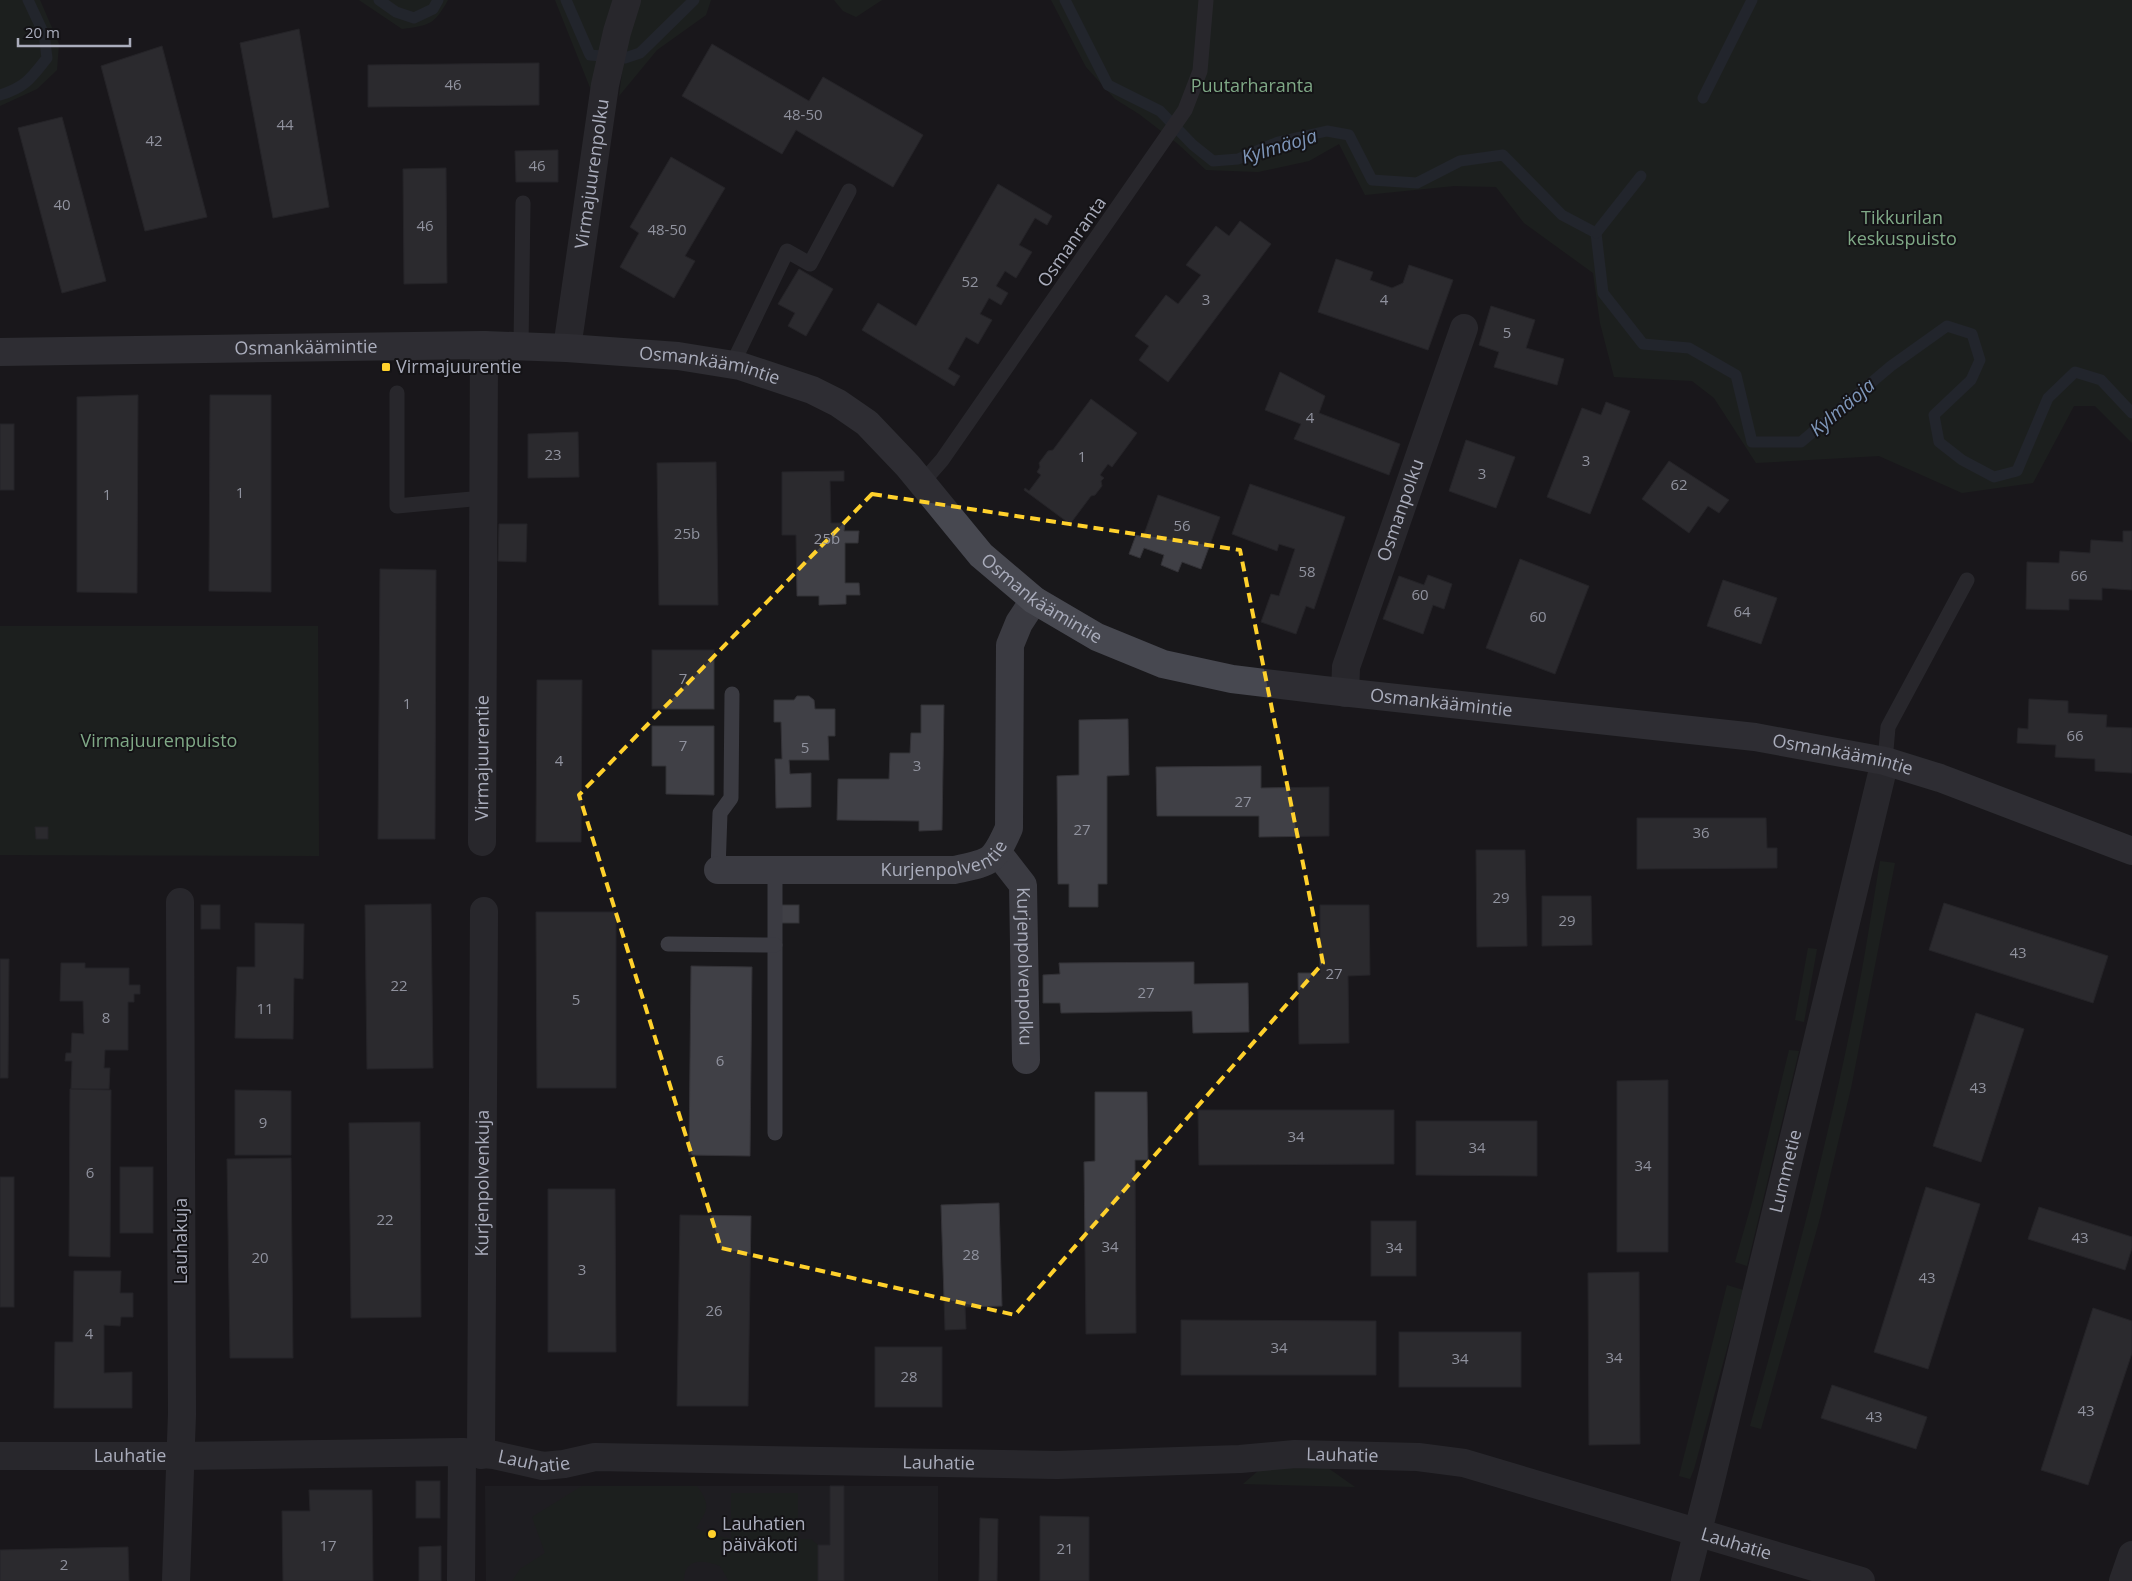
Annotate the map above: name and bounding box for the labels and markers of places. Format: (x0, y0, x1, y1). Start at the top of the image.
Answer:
place label: Virmajuurentie (396, 354, 522, 378)
marker: Virmajuurentie (380, 361, 392, 373)
place label: Lauhatien päiväkoti (722, 1511, 806, 1556)
marker: Lauhatien päiväkoti (706, 1528, 718, 1540)

